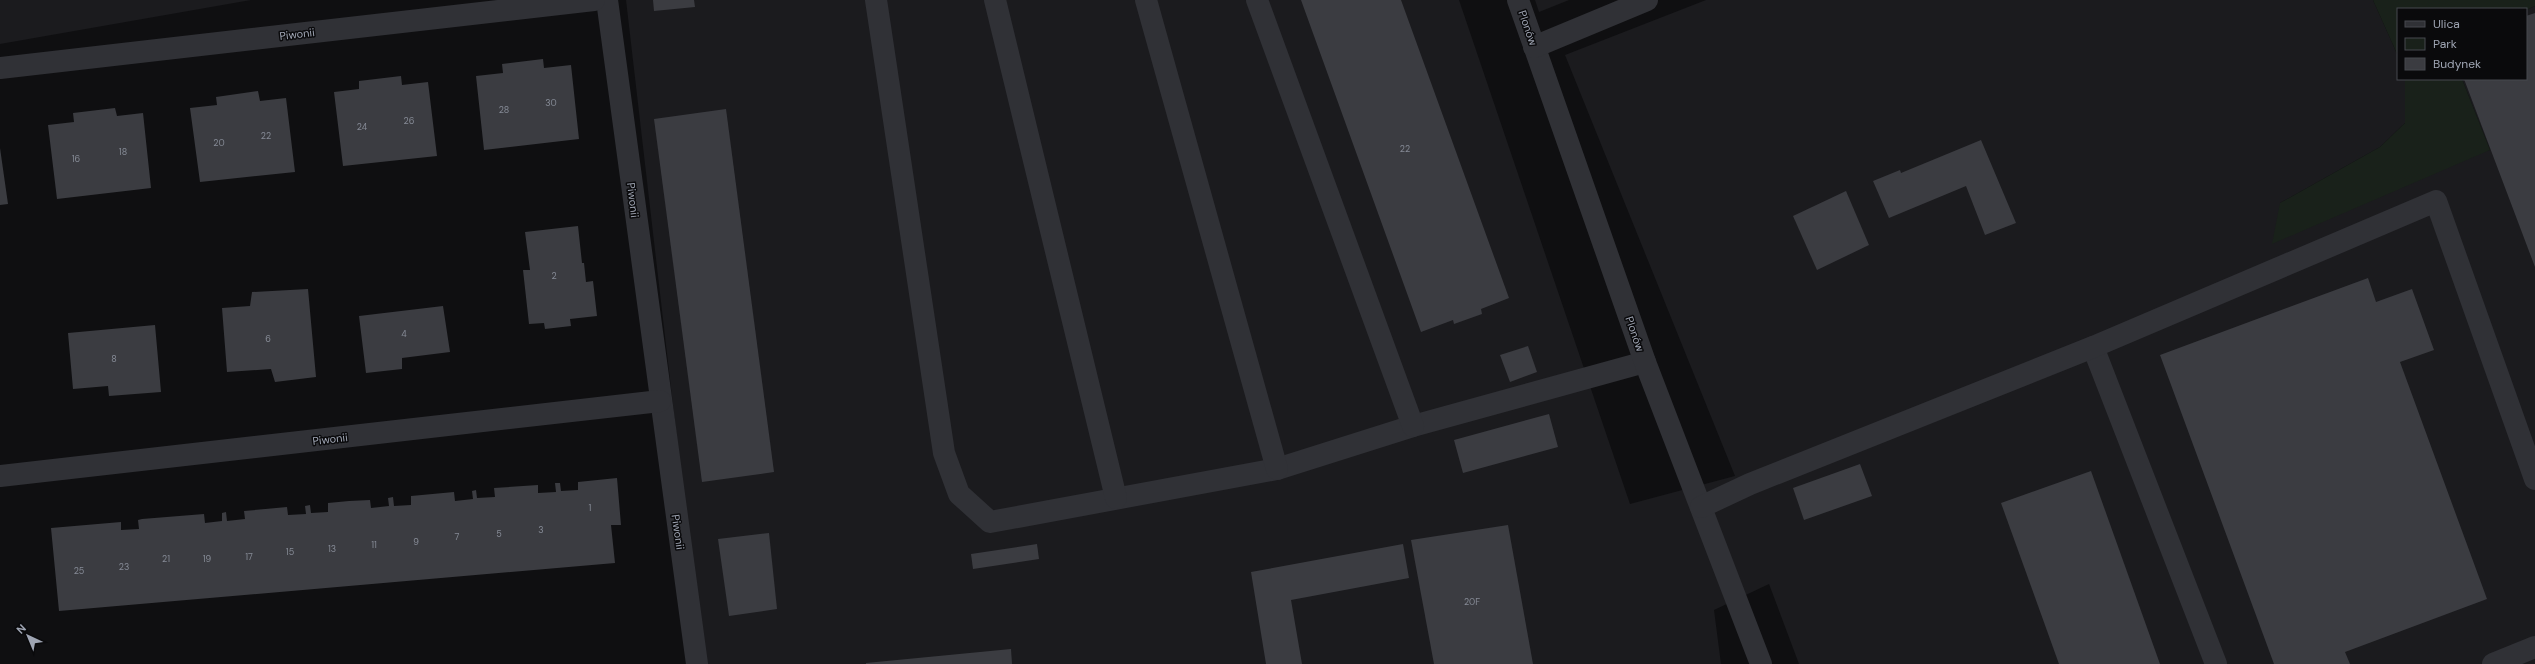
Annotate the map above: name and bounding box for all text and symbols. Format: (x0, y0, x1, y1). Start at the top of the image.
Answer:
legend (2397, 8, 2527, 80)
street label: Plonów (1515, 9, 1541, 48)
text: Ulica (2433, 16, 2460, 32)
street label: Piwonii (279, 25, 315, 43)
text: Park (2433, 36, 2457, 52)
text: Budynek (2433, 56, 2481, 72)
house number: 30 (545, 97, 557, 109)
house number: 28 (499, 104, 509, 116)
house number: 26 (404, 115, 415, 127)
house number: 24 (357, 121, 368, 133)
house number: 22 (261, 130, 271, 142)
house number: 20 (213, 137, 225, 149)
house number: 22 (1400, 143, 1410, 155)
house number: 18 (119, 146, 127, 158)
house number: 16 (72, 153, 81, 165)
street label: Piwonii (624, 182, 642, 218)
house number: 2 (551, 270, 557, 282)
street label: Plonów (1622, 315, 1648, 354)
house number: 4 (401, 328, 407, 340)
house number: 6 (265, 333, 271, 345)
house number: 8 (111, 353, 117, 365)
street label: Piwonii (312, 430, 348, 448)
house number: 1 (589, 502, 592, 514)
street label: Piwonii (669, 514, 687, 550)
house number: 3 (538, 524, 544, 536)
house number: 5 (496, 528, 502, 540)
house number: 7 (455, 531, 460, 543)
house number: 9 (413, 536, 419, 548)
house number: 11 (371, 539, 377, 551)
house number: 13 (328, 543, 336, 555)
house number: 15 (286, 546, 294, 558)
house number: 17 (245, 551, 253, 563)
house number: 21 (162, 553, 170, 565)
house number: 19 (203, 553, 212, 565)
house number: 23 (119, 561, 129, 573)
house number: 25 (74, 565, 84, 577)
house number: 20F (1464, 596, 1480, 608)
north arrow (8, 616, 48, 656)
text: N (13, 621, 29, 637)

